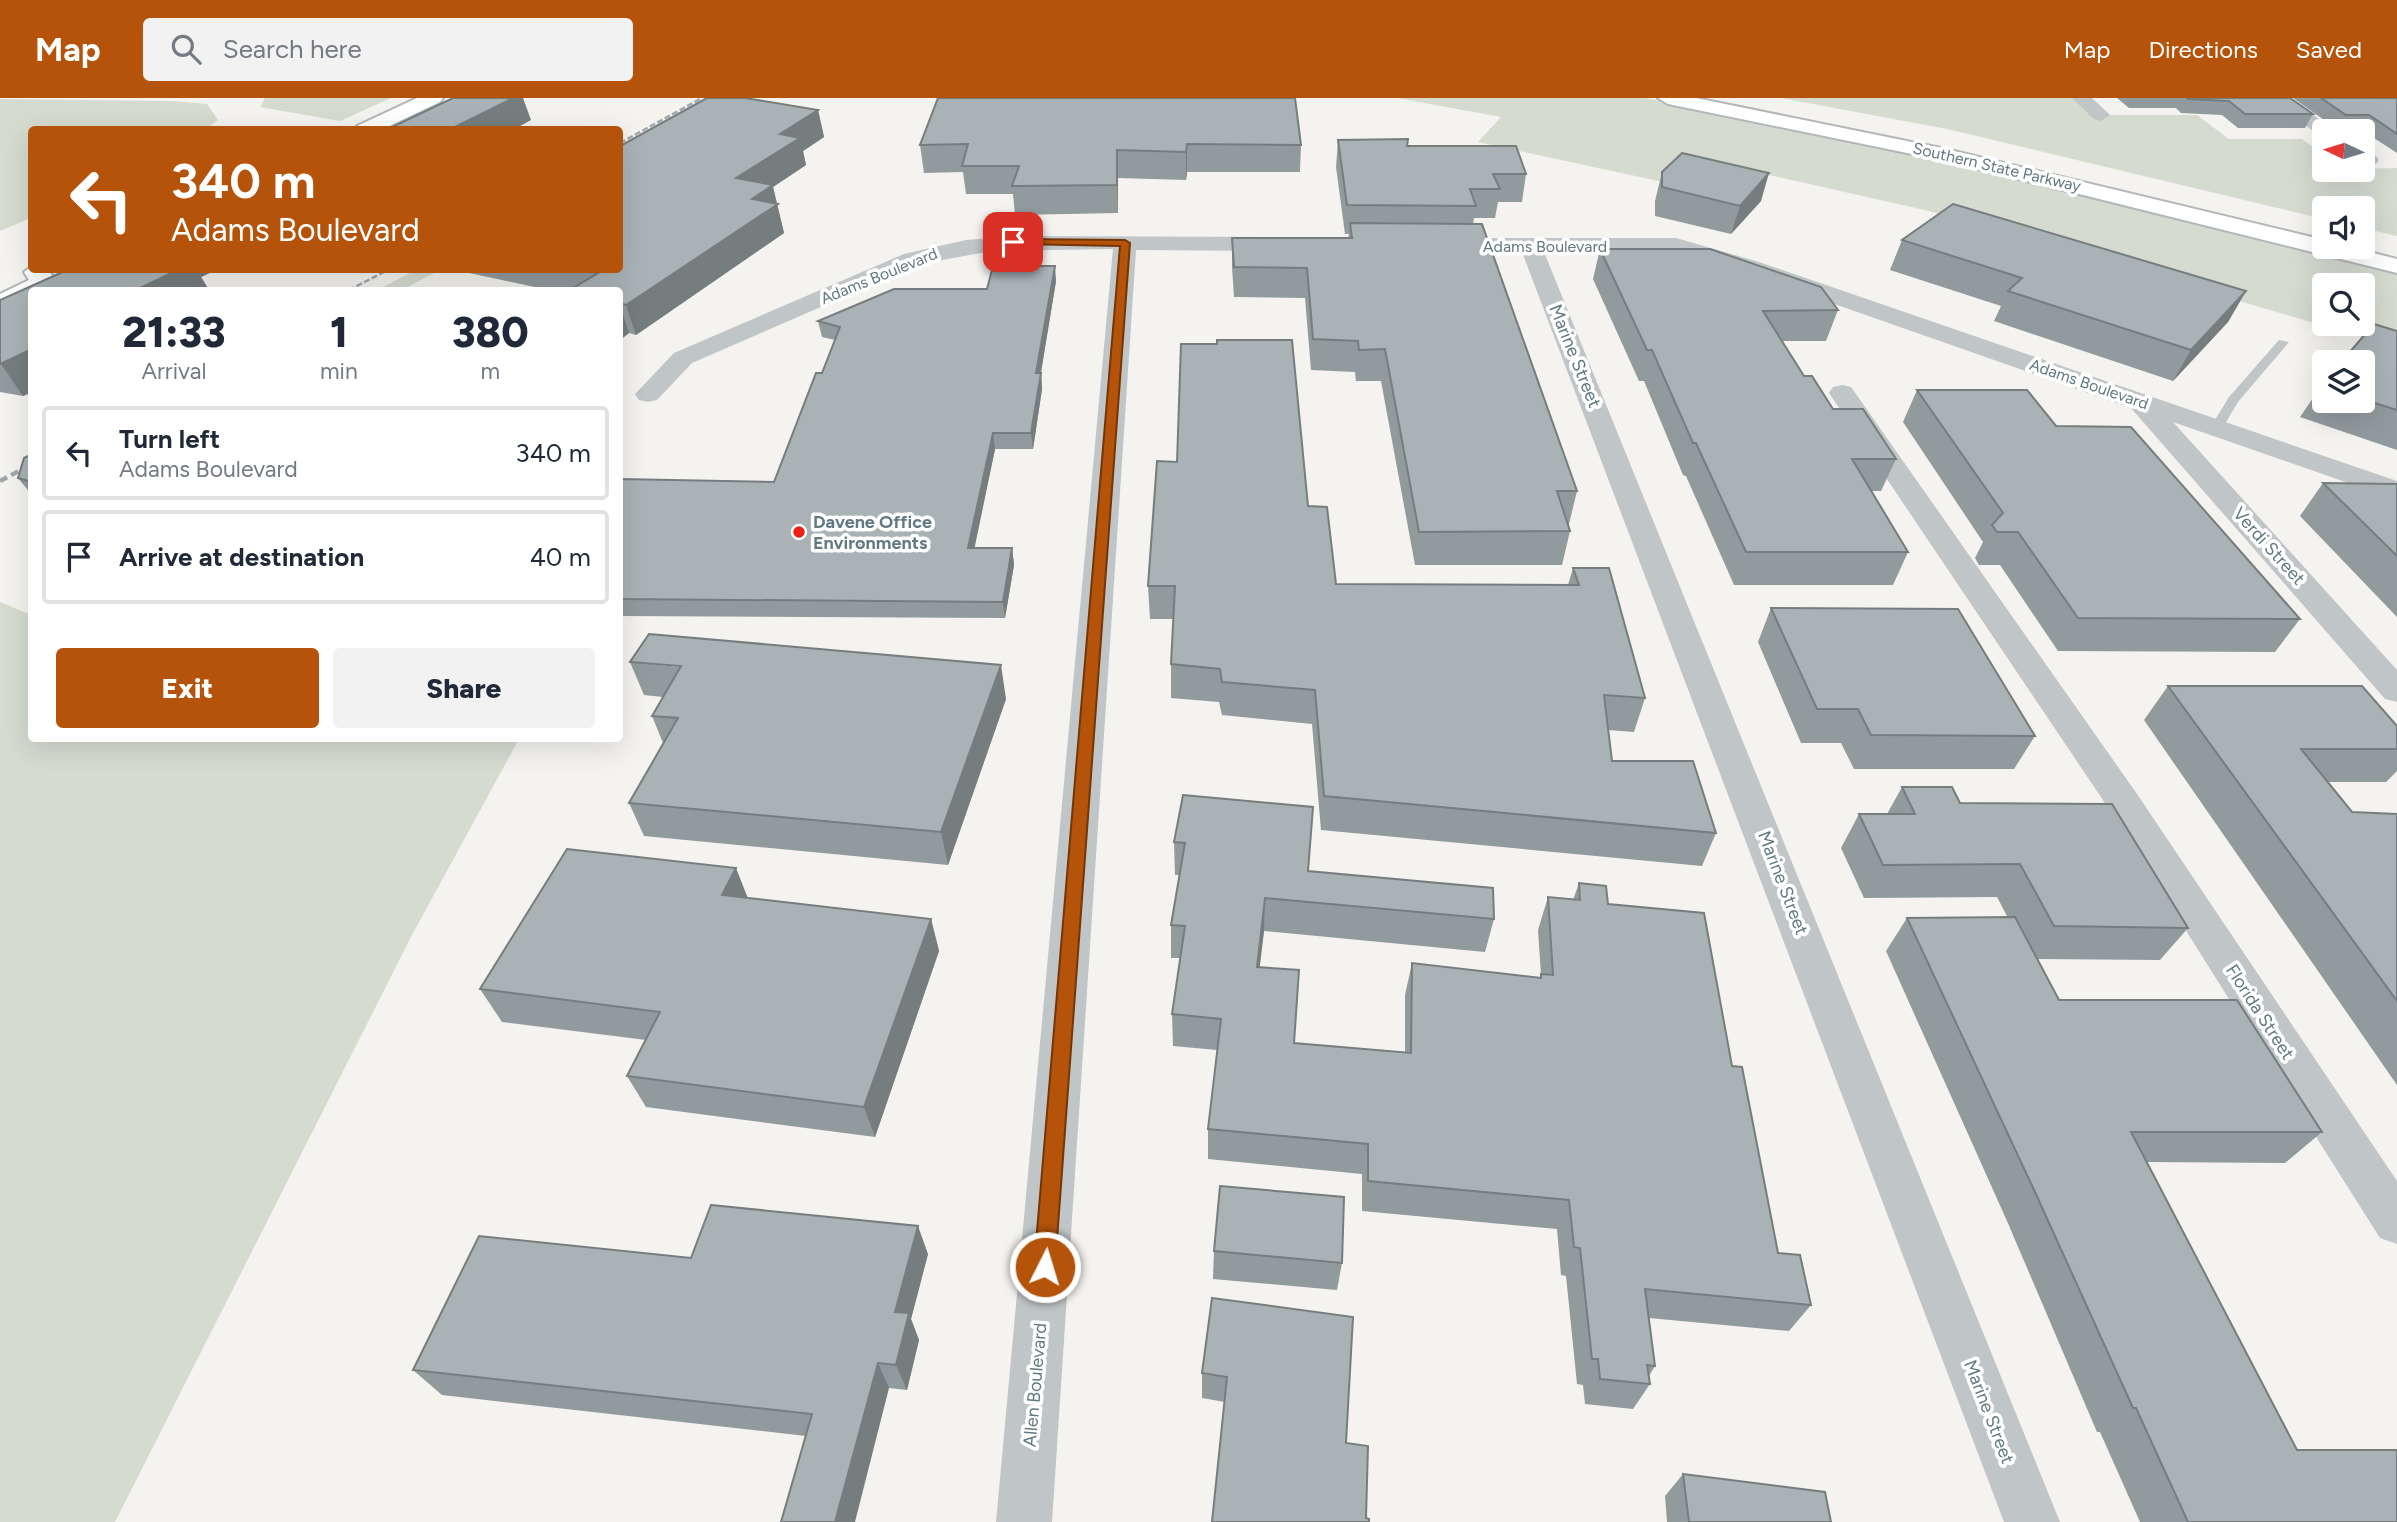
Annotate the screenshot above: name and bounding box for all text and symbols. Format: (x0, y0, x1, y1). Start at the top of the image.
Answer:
search box (143, 18, 633, 81)
text: Map (35, 30, 101, 69)
icon: search (167, 30, 205, 68)
text: Search here (223, 33, 362, 65)
text: Map (2064, 35, 2110, 64)
text: Directions (2148, 35, 2258, 64)
text: Saved (2296, 35, 2362, 64)
north arrow (2312, 119, 2375, 182)
map controls (2312, 119, 2375, 413)
street label: Southern State Parkway (1911, 138, 2083, 196)
text: 340 m (171, 151, 315, 210)
icon: left (56, 154, 147, 245)
button: sound (2312, 196, 2375, 259)
text: Adams Boulevard (171, 211, 420, 249)
pin (983, 212, 1043, 272)
icon: arrive (994, 223, 1032, 261)
street label: Adams Boulevard (1483, 237, 1607, 256)
street label: Adams Boulevard (818, 244, 940, 308)
button: search (2312, 273, 2375, 336)
street label: Marine Street (1544, 301, 1606, 411)
text: 21:33 (122, 307, 226, 358)
text: 1 (330, 307, 348, 358)
text: 380 (452, 307, 529, 358)
button: layers (2312, 350, 2375, 413)
street label: Adams Boulevard (2027, 355, 2151, 413)
text: Arrival (142, 357, 206, 385)
text: min (320, 357, 358, 385)
text: m (481, 357, 500, 385)
text: Turn left (119, 423, 220, 455)
icon: left (60, 434, 98, 472)
text: 340 m (515, 437, 591, 469)
text: Adams Boulevard (119, 455, 298, 483)
street label: Verdi Street (2228, 503, 2310, 590)
place label: Davene Office Environments (813, 511, 932, 554)
marker: Davene Office Environments (791, 524, 807, 540)
icon: arrive (60, 538, 98, 576)
text: Arrive at destination (119, 541, 364, 573)
text: 40 m (530, 541, 591, 573)
button: Exit (56, 648, 319, 728)
button: Share (333, 648, 595, 728)
street label: Marine Street (1753, 828, 1813, 938)
street label: Florida Street (2221, 960, 2299, 1064)
position arrow (1008, 1230, 1082, 1304)
street label: Allen Boulevard (1019, 1322, 1051, 1448)
street label: Marine Street (1959, 1357, 2019, 1467)

